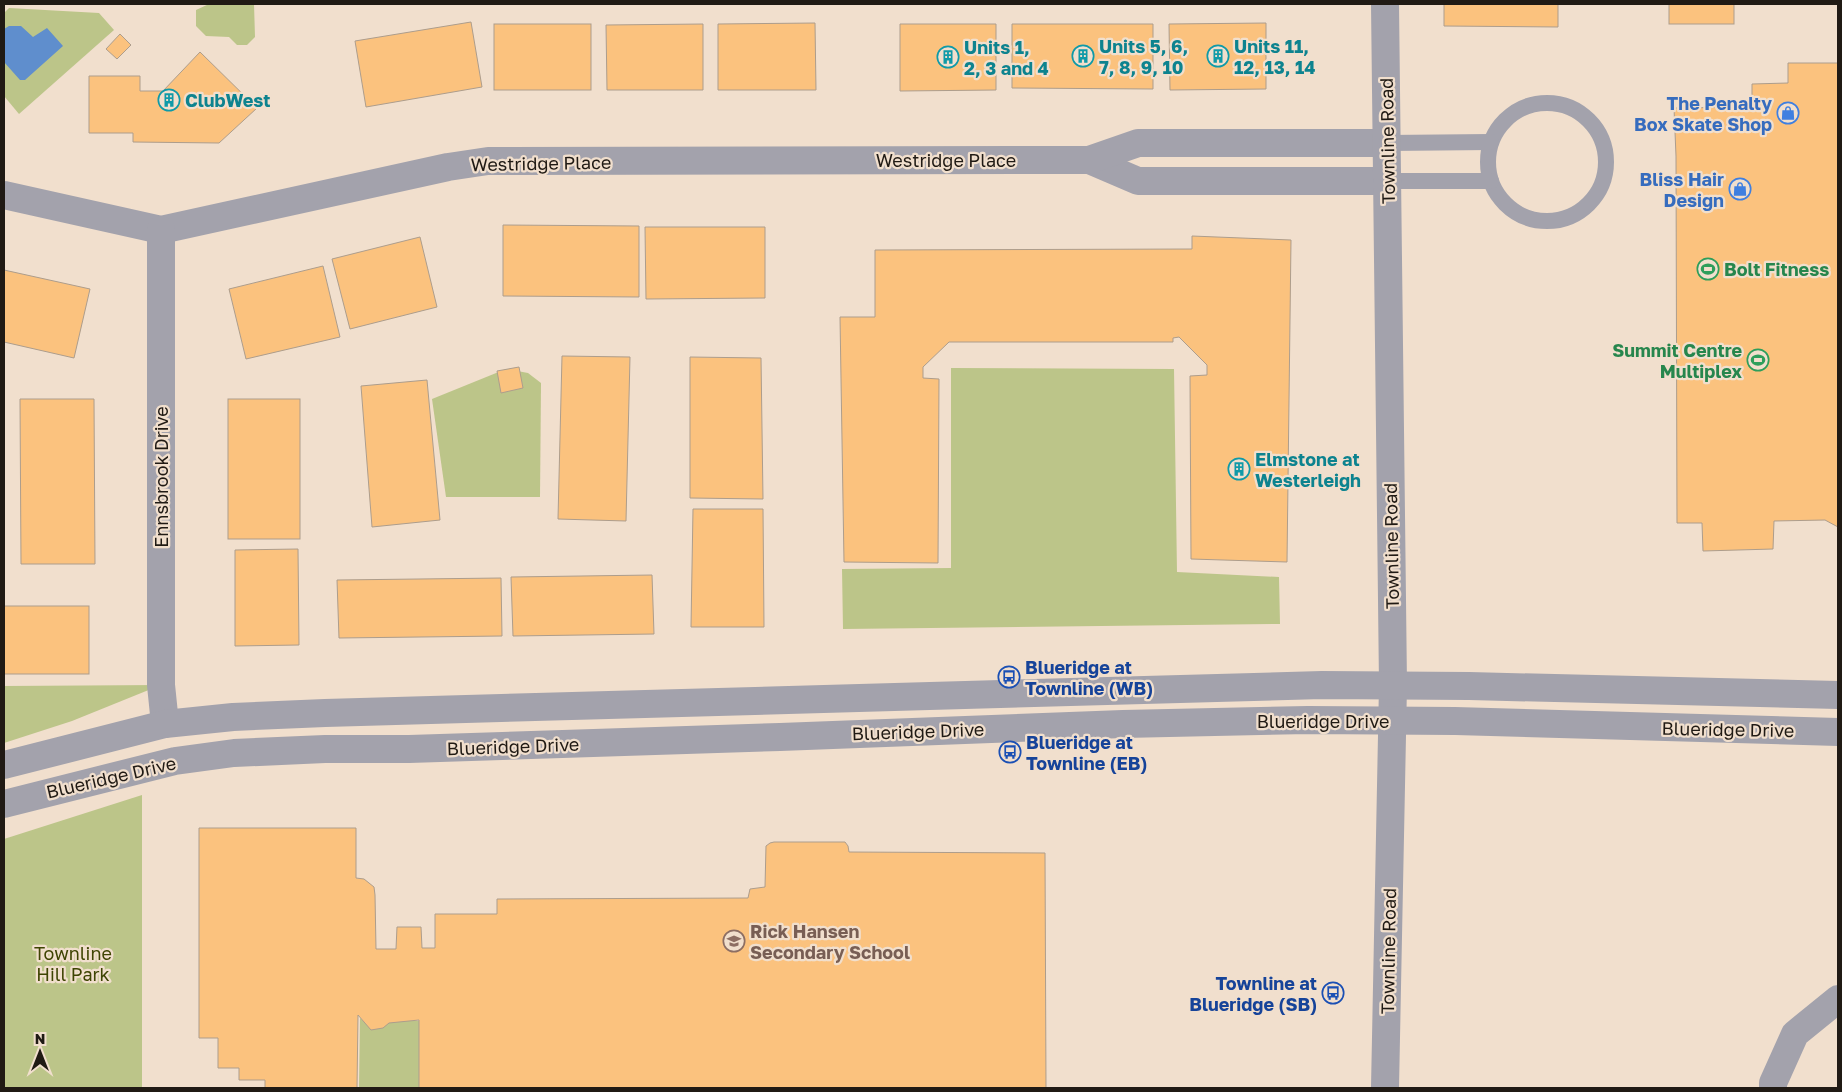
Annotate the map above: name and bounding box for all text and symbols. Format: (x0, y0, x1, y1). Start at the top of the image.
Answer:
place label: Units 5, 6, 7, 8, 9, 10 (1099, 35, 1188, 78)
place label: Units 11, 12, 13, 14 (1234, 35, 1316, 78)
place label: Units 1, 2, 3 and 4 (964, 36, 1049, 79)
building icon: Units 5, 6, 7, 8, 9, 10 (1071, 44, 1095, 68)
building icon: Units 11, 12, 13, 14 (1206, 44, 1230, 68)
building icon: Units 1, 2, 3 and 4 (936, 45, 960, 69)
street label: Townline Road (1375, 78, 1399, 204)
building icon: ClubWest (157, 88, 181, 112)
place label: ClubWest (185, 89, 271, 111)
place label: The Penalty Box Skate Shop (1634, 92, 1772, 135)
shop icon: The Penalty Box Skate Shop (1776, 101, 1800, 125)
street label: Westridge Place (876, 149, 1016, 171)
street label: Westridge Place (470, 151, 612, 175)
place label: Bliss Hair Design (1640, 168, 1724, 211)
shop icon: Bliss Hair Design (1728, 177, 1752, 201)
sports icon: Bolt Fitness (1696, 257, 1720, 281)
place label: Bolt Fitness (1724, 258, 1829, 280)
place label: Summit Centre Multiplex (1612, 339, 1743, 382)
sports icon: Summit Centre Multiplex (1746, 348, 1770, 372)
street label: Ennsbrook Drive (150, 406, 172, 548)
place label: Elmstone at Westerleigh (1255, 448, 1361, 491)
building icon: Elmstone at Westerleigh (1227, 457, 1251, 481)
street label: Townline Road (1379, 483, 1403, 609)
place label: Blueridge at Townline (WB) (1025, 656, 1153, 699)
bus stop icon: Blueridge at Townline (WB) (997, 665, 1021, 689)
street label: Blueridge Drive (1257, 710, 1389, 732)
street label: Blueridge Drive (1661, 717, 1795, 741)
street label: Blueridge Drive (851, 718, 985, 744)
place label: Blueridge at Townline (EB) (1026, 731, 1147, 774)
street label: Blueridge Drive (446, 733, 580, 759)
bus stop icon: Blueridge at Townline (EB) (998, 740, 1022, 764)
street label: Blueridge Drive (44, 751, 178, 803)
street label: Townline Road (1376, 888, 1400, 1014)
place label: Rick Hansen Secondary School (750, 920, 910, 963)
school or university icon: Rick Hansen Secondary School (722, 929, 746, 953)
park label: Townline Hill Park (34, 942, 112, 985)
place label: Townline at Blueridge (SB) (1189, 972, 1317, 1015)
bus stop icon: Townline at Blueridge (SB) (1321, 981, 1345, 1005)
north arrow (15, 1027, 65, 1077)
text: N (35, 1030, 45, 1047)

